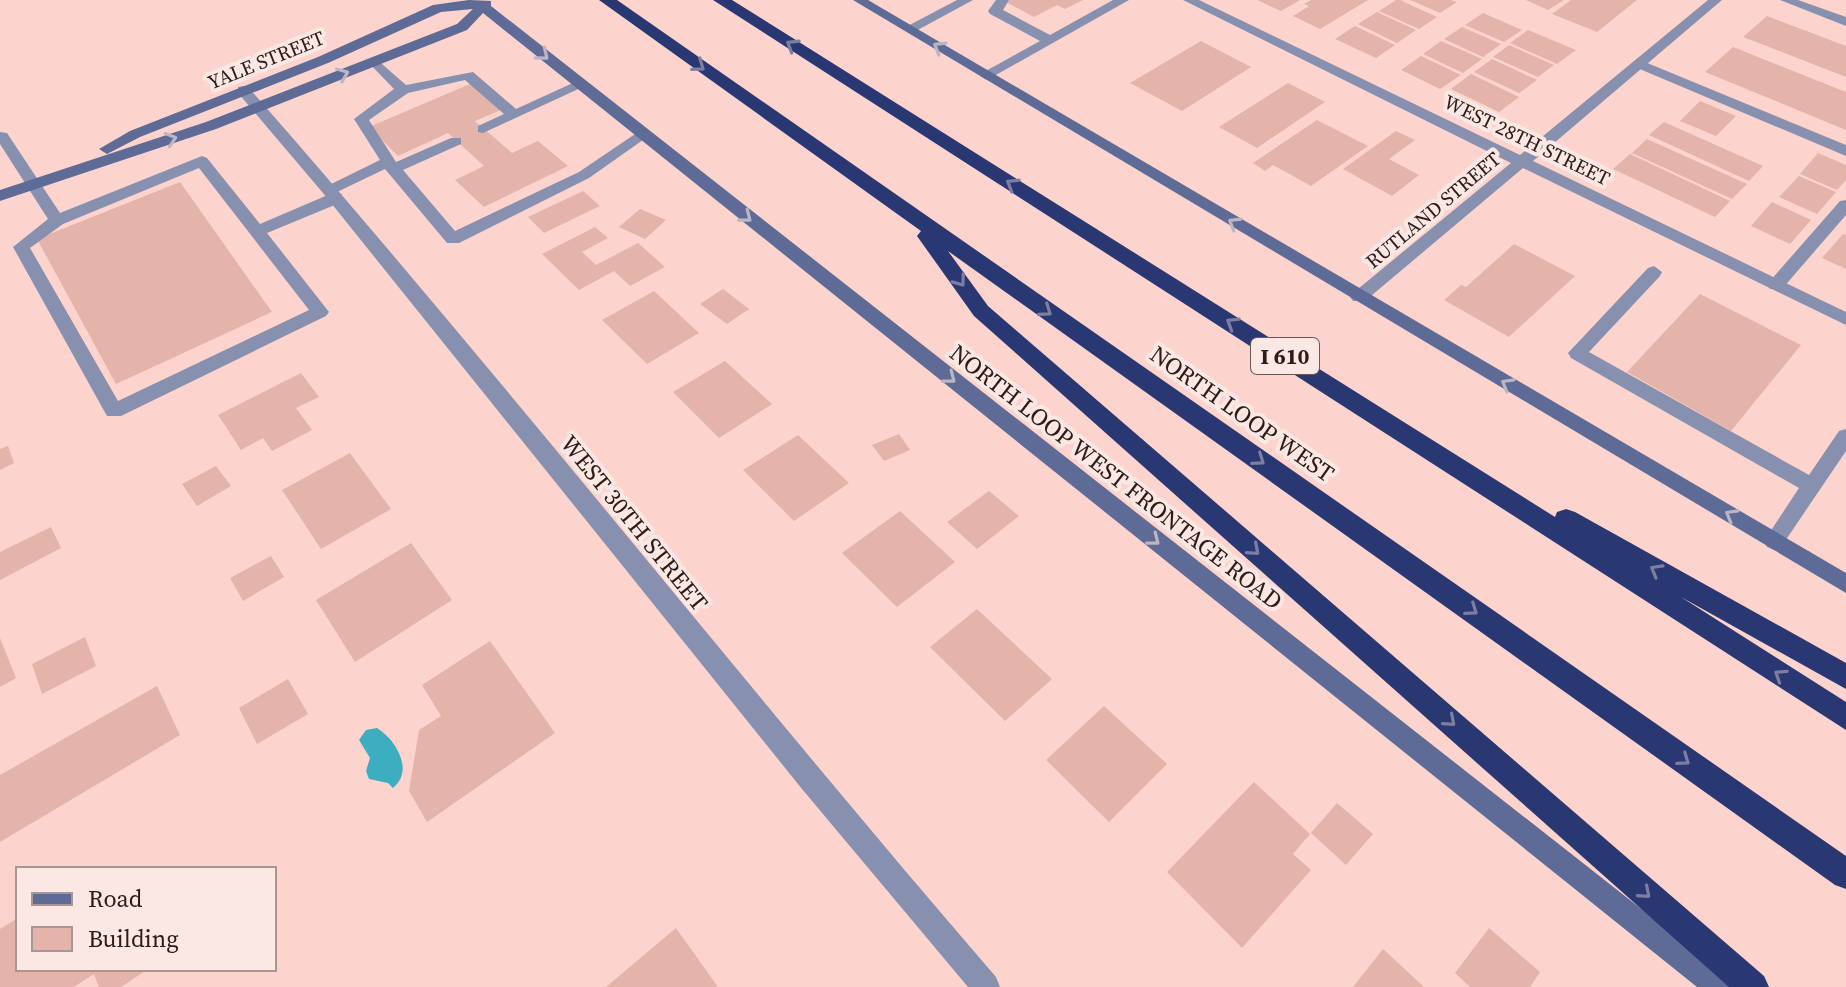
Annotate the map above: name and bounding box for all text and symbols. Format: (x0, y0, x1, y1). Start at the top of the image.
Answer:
street label: YALE STREET (203, 24, 329, 96)
one-way arrow (786, 39, 801, 55)
one-way arrow (933, 41, 948, 57)
one-way arrow (534, 46, 549, 60)
one-way arrow (690, 56, 705, 71)
one-way arrow (334, 67, 349, 83)
street label: WEST 28TH STREET (1439, 88, 1615, 192)
one-way arrow (164, 132, 178, 148)
street label: RUTLAND STREET (1359, 145, 1507, 275)
one-way arrow (1006, 178, 1021, 193)
one-way arrow (737, 207, 751, 222)
one-way arrow (1229, 217, 1243, 233)
one-way arrow (950, 272, 964, 287)
one-way arrow (1038, 301, 1052, 316)
one-way arrow (1226, 317, 1241, 332)
street label: NORTH LOOP WEST FRONTAGE ROAD (943, 336, 1290, 617)
street label: NORTH LOOP WEST (1144, 338, 1341, 490)
road number: I 610 (1251, 338, 1319, 374)
one-way arrow (941, 369, 956, 383)
one-way arrow (1501, 378, 1515, 394)
street label: WEST 30TH STREET (553, 428, 716, 618)
one-way arrow (1250, 450, 1265, 465)
one-way arrow (1725, 510, 1740, 525)
one-way arrow (1145, 530, 1159, 545)
one-way arrow (1245, 540, 1260, 555)
one-way arrow (1650, 564, 1665, 580)
one-way arrow (1463, 600, 1477, 615)
one-way arrow (1775, 670, 1789, 685)
one-way arrow (1440, 712, 1455, 726)
one-way arrow (1676, 750, 1690, 765)
legend (16, 867, 276, 971)
text: Road (88, 882, 143, 915)
one-way arrow (1636, 883, 1651, 898)
text: Building (88, 922, 179, 955)

